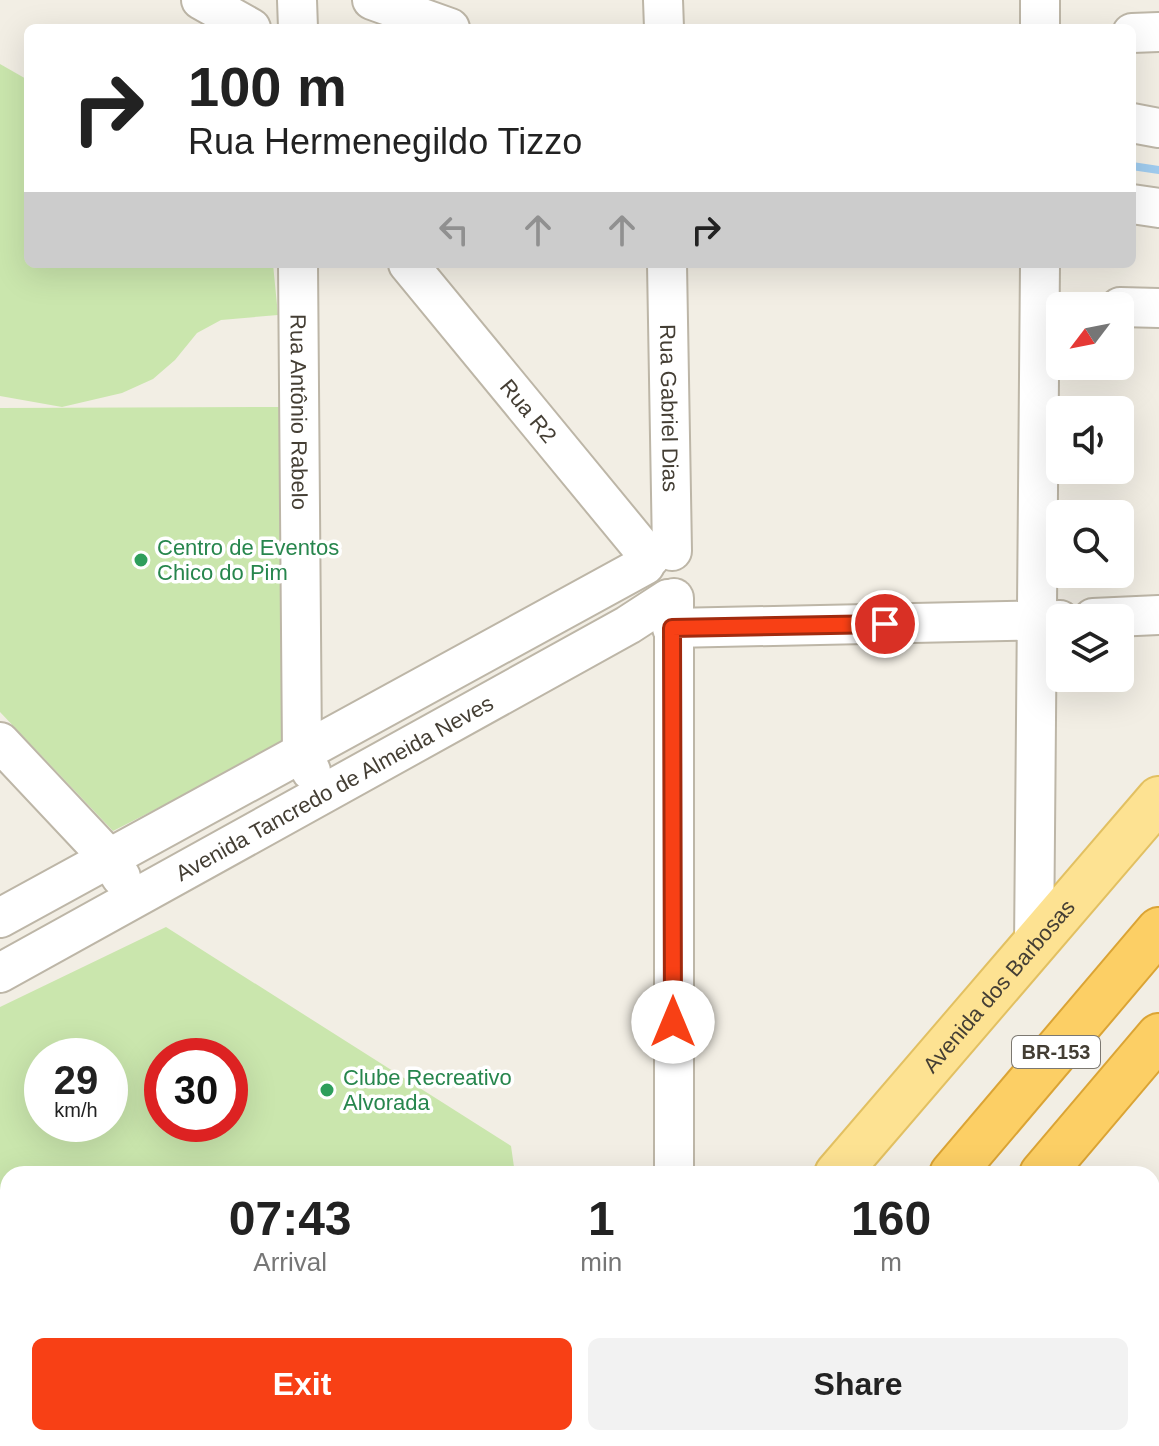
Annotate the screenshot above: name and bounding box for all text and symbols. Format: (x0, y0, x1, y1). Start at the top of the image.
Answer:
text: 100 m (188, 55, 347, 118)
icon: right (56, 56, 160, 160)
text: Rua Hermenegildo Tizzo (188, 121, 582, 162)
icon: left (432, 208, 476, 252)
icon: ahead (516, 208, 560, 252)
icon: ahead (600, 208, 644, 252)
icon: right (684, 208, 728, 252)
north arrow (1046, 292, 1134, 380)
map controls (1046, 292, 1134, 692)
street label: Rua Antônio Rabelo (285, 314, 312, 510)
street label: Rua Gabriel Dias (655, 324, 683, 492)
street label: Rua R2 (495, 374, 562, 448)
button: sound (1046, 396, 1134, 484)
button: search (1046, 500, 1134, 588)
place label: Centro de Eventos Chico do Pim (157, 535, 339, 585)
marker: Centro de Eventos Chico do Pim (132, 551, 150, 569)
pin (851, 590, 919, 658)
icon: arrive (863, 602, 907, 646)
button: layers (1046, 604, 1134, 692)
street label: Avenida Tancredo de Almeida Neves (171, 690, 497, 886)
street label: Avenida dos Barbosas (918, 895, 1080, 1078)
position arrow (631, 980, 715, 1064)
road number: BR-153 (1012, 1036, 1100, 1068)
speed limit sign: 30 (144, 1038, 248, 1142)
text: 29 (54, 1058, 98, 1102)
place label: Clube Recreativo Alvorada (343, 1065, 512, 1115)
marker: Clube Recreativo Alvorada (318, 1081, 336, 1099)
text: km/h (54, 1099, 98, 1121)
text: 07:43 (229, 1192, 352, 1245)
text: 1 (588, 1192, 615, 1245)
text: 160 (851, 1192, 931, 1245)
text: Arrival (253, 1247, 327, 1277)
text: min (580, 1247, 622, 1277)
text: m (880, 1247, 902, 1277)
button: Exit (32, 1338, 572, 1430)
button: Share (588, 1338, 1128, 1430)

